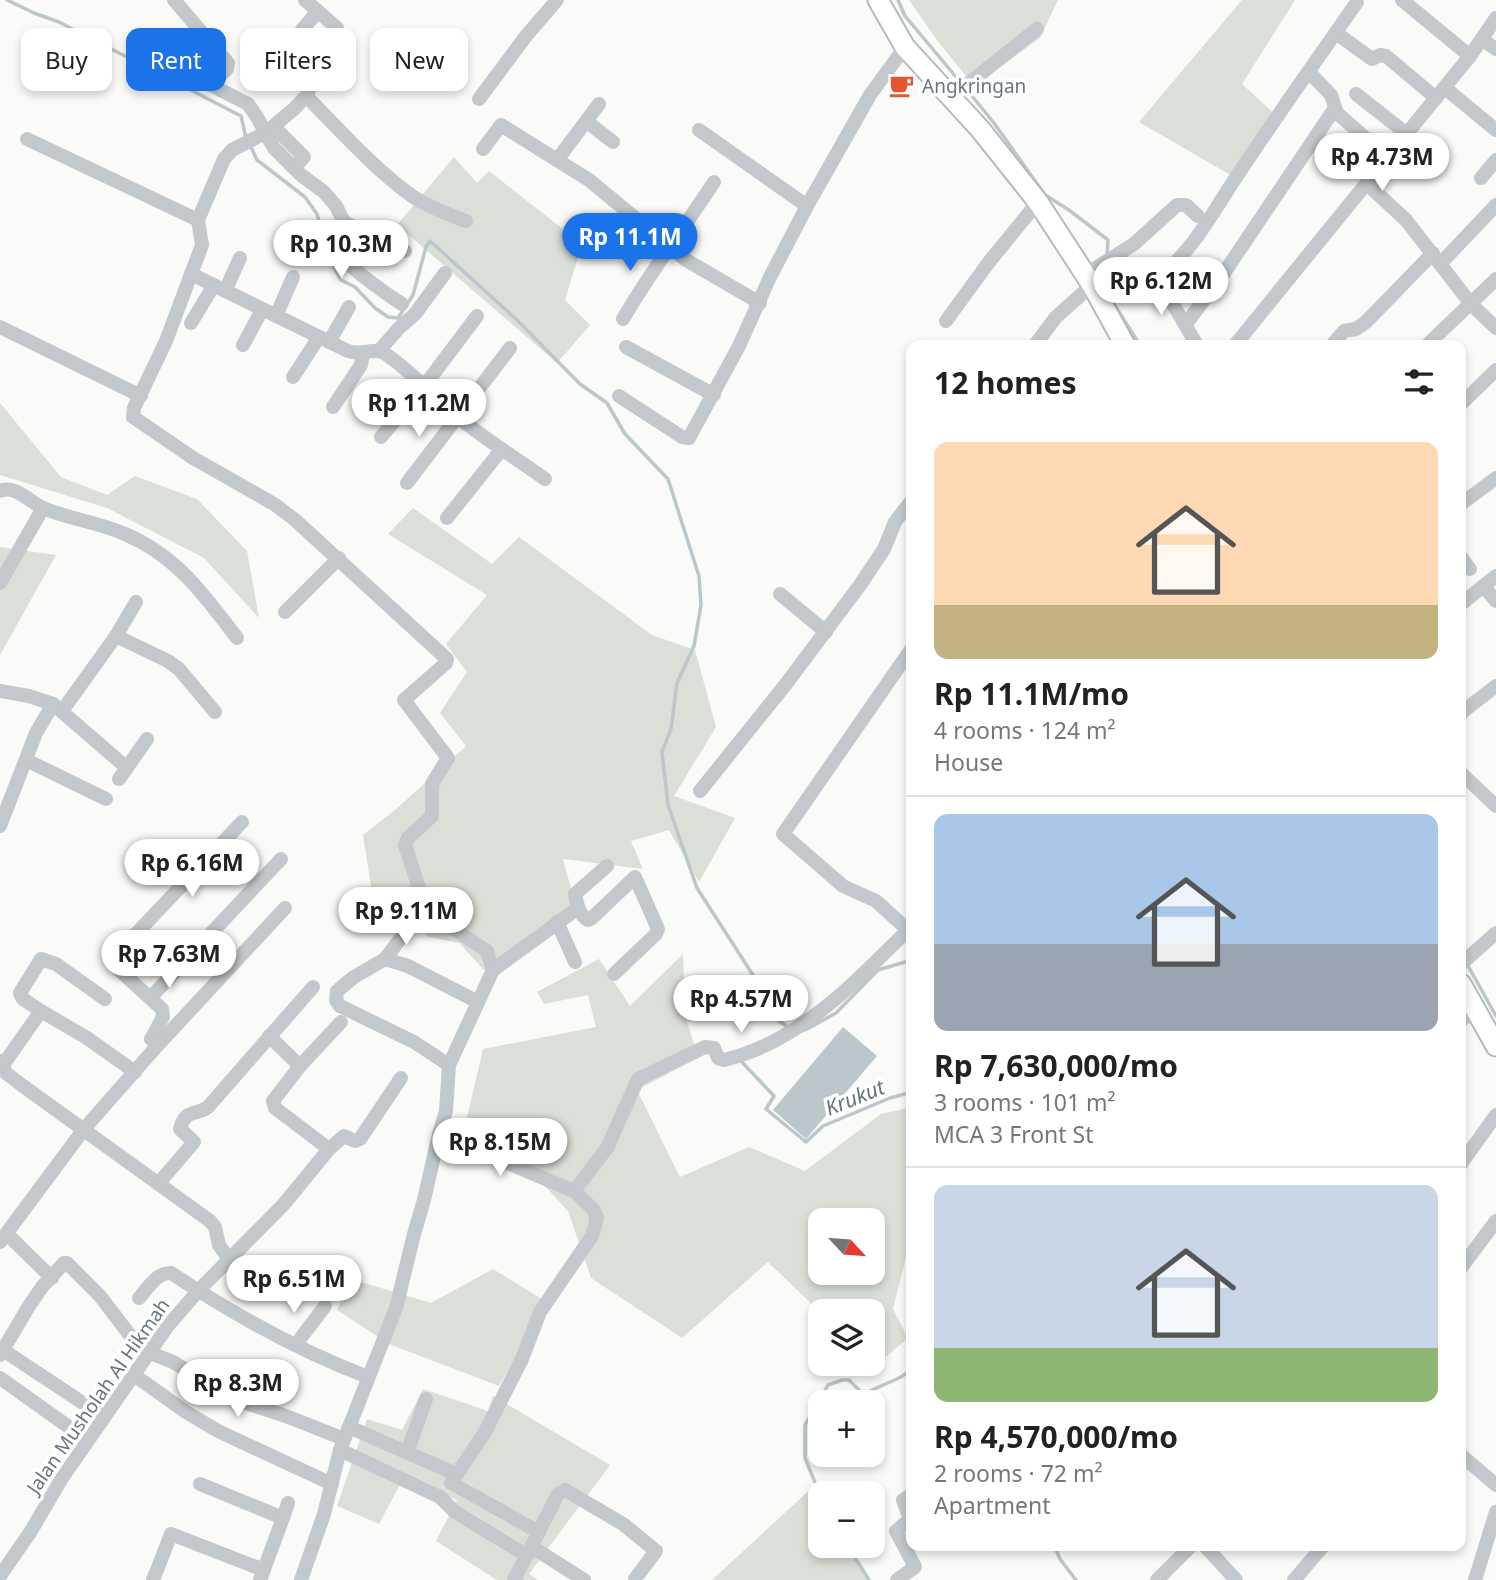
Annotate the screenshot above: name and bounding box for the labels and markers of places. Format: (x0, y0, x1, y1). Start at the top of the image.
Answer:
cafe icon: Angkringan (888, 72, 916, 100)
place label: Angkringan (922, 73, 1026, 99)
pin: Rp 4.73M (1310, 134, 1454, 193)
pin: Rp 11.1M (558, 214, 702, 273)
pin: Rp 10.3M (269, 220, 413, 280)
pin: Rp 6.12M (1089, 258, 1233, 317)
pin: Rp 11.2M (347, 380, 491, 439)
pin: Rp 6.16M (120, 839, 264, 899)
pin: Rp 9.11M (334, 888, 478, 947)
pin: Rp 7.63M (97, 930, 241, 990)
pin: Rp 4.57M (669, 976, 813, 1035)
pin: Rp 8.15M (428, 1118, 572, 1178)
pin: Rp 6.51M (222, 1256, 366, 1315)
pin: Rp 8.3M (173, 1360, 303, 1419)

